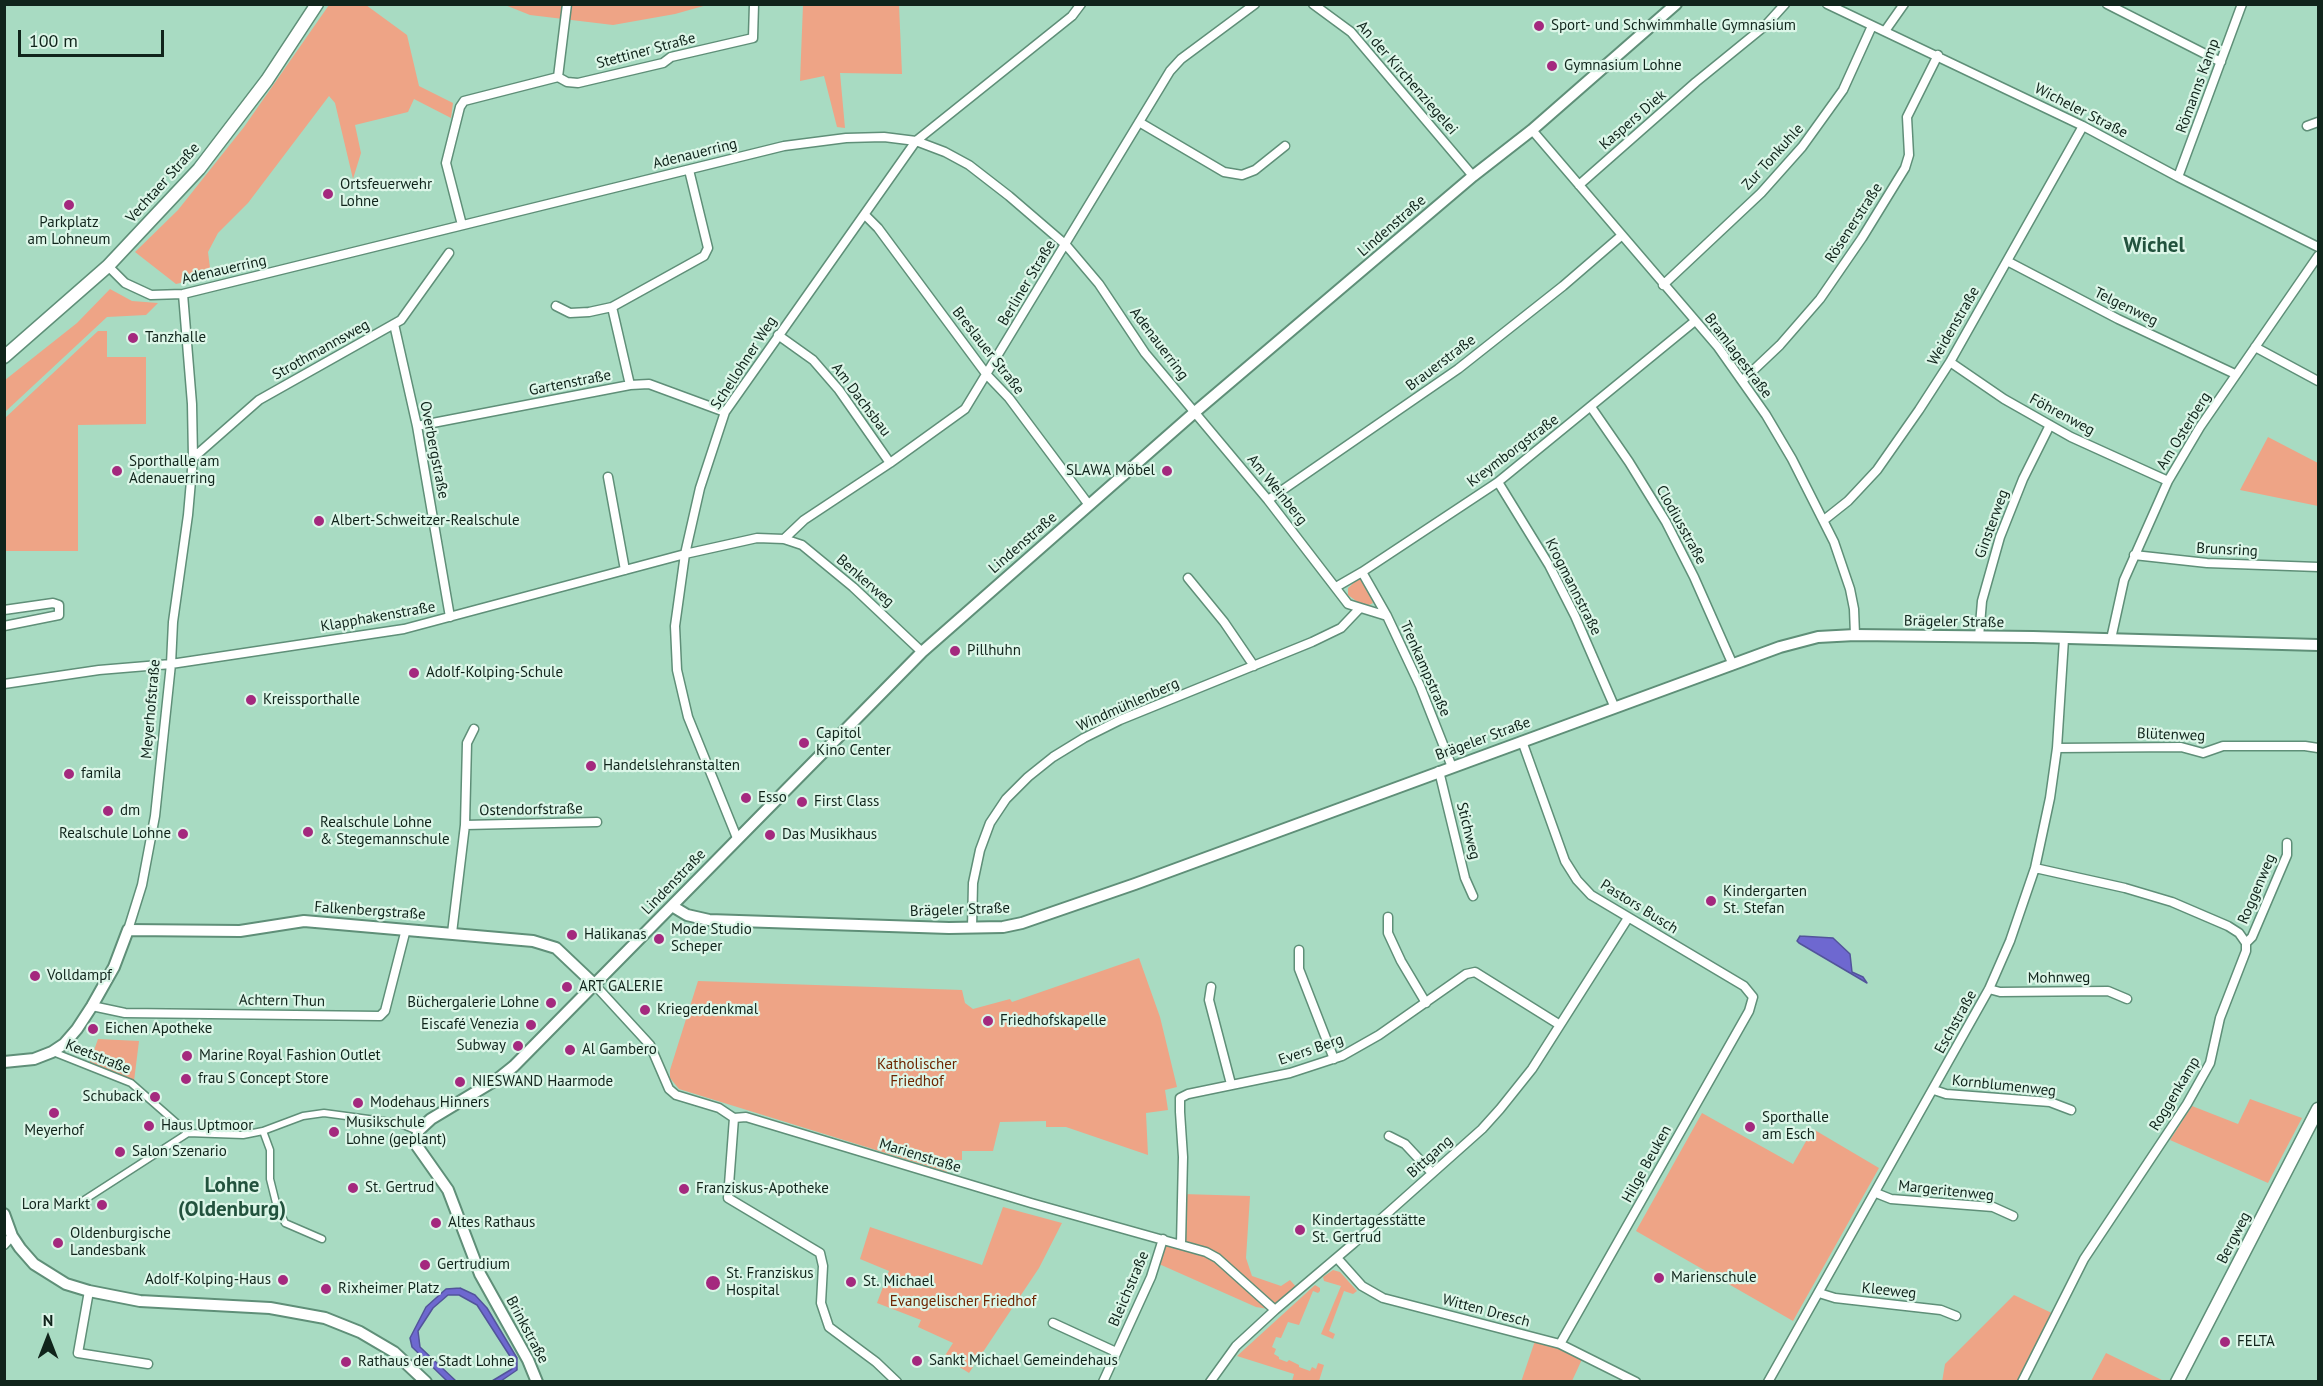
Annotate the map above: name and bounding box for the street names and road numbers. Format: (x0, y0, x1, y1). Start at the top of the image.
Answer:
street label: An der Kirchenziegelei (1353, 17, 1461, 139)
street label: Stettiner Straße (595, 29, 697, 73)
street label: Römanns Kamp (2173, 36, 2223, 136)
street label: Wicheler Straße (2031, 80, 2131, 142)
street label: Kaspers Diek (1596, 86, 1670, 154)
street label: Zur Tonkuhle (1738, 120, 1808, 194)
street label: Adenauerring (651, 135, 739, 173)
street label: Vechtaer Straße (122, 139, 204, 227)
street label: Rösenerstraße (1822, 180, 1886, 266)
street label: Lindenstraße (1354, 192, 1430, 260)
street label: Berliner Straße (994, 237, 1060, 329)
street label: Adenauerring (180, 252, 268, 288)
street label: Weidenstraße (1924, 283, 1984, 369)
street label: Telgenweg (2091, 284, 2161, 330)
street label: Breslauer Straße (948, 303, 1028, 399)
street label: Adenauerring (1126, 304, 1192, 384)
street label: Bramlagestraße (1700, 310, 1776, 402)
street label: Schellohner Weg (707, 313, 781, 413)
street label: Strothmannsweg (269, 316, 373, 384)
street label: Brauerstraße (1403, 331, 1479, 395)
street label: Am Dachsbau (828, 360, 894, 440)
street label: Gartenstraße (527, 366, 613, 400)
street label: Am Osterberg (2153, 389, 2215, 473)
street label: Föhrenweg (2026, 390, 2098, 440)
street label: Overbergstraße (416, 400, 452, 500)
street label: Kreymborgstraße (1464, 411, 1562, 491)
street label: Am Weinberg (1243, 451, 1311, 529)
street label: Clodiusstraße (1652, 482, 1710, 568)
street label: Ginsterweg (1971, 487, 2013, 561)
street label: Lindenstraße (985, 509, 1061, 577)
street label: Krogmannstraße (1541, 536, 1605, 638)
street label: Brunsring (2196, 539, 2258, 561)
street label: Benkerweg (832, 551, 898, 611)
street label: Klapphakenstraße (319, 598, 437, 636)
street label: Brägeler Straße (1904, 612, 2004, 632)
street label: Trenkampstraße (1396, 618, 1454, 720)
street label: Meyerhofstraße (138, 658, 164, 760)
street label: Windmühlenberg (1074, 674, 1182, 736)
street label: Brägeler Straße (1433, 713, 1533, 765)
street label: Blütenweg (2137, 725, 2205, 745)
street label: Ostendorfstraße (479, 800, 583, 820)
street label: Stichweg (1452, 800, 1484, 862)
street label: Lindenstraße (638, 845, 710, 919)
street label: Roggenweg (2234, 851, 2280, 927)
street label: Pastors Busch (1597, 876, 1681, 938)
street label: Falkenbergstraße (314, 898, 426, 924)
street label: Brägeler Straße (910, 899, 1010, 921)
street label: Mohnweg (2028, 968, 2090, 988)
street label: Eschstraße (1931, 987, 1981, 1057)
street label: Achtern Thun (239, 991, 325, 1011)
street label: Evers Berg (1276, 1030, 1346, 1070)
street label: Keetstraße (63, 1036, 133, 1078)
street label: Roggenkamp (2146, 1054, 2204, 1134)
street label: Kornblumenweg (1951, 1072, 2057, 1100)
street label: Hilge Beuken (1618, 1122, 1676, 1206)
street label: Bittgang (1404, 1132, 1456, 1182)
street label: Marienstraße (877, 1135, 963, 1177)
street label: Margeritenweg (1897, 1177, 1995, 1205)
street label: Bergweg (2213, 1209, 2255, 1267)
street label: Bleichstraße (1105, 1249, 1153, 1329)
street label: Kleeweg (1861, 1279, 1917, 1303)
street label: Witten Dresch (1440, 1291, 1532, 1331)
street label: Brinkstraße (502, 1293, 552, 1367)

